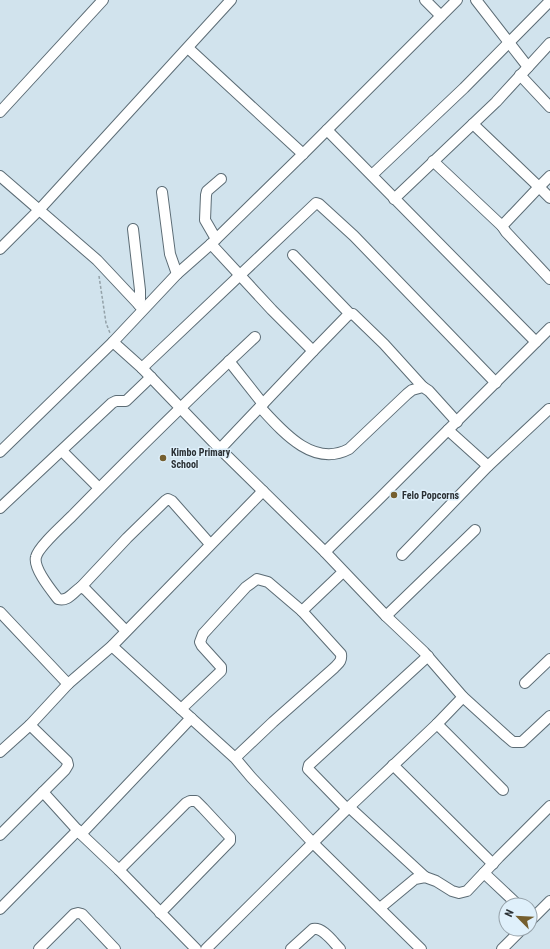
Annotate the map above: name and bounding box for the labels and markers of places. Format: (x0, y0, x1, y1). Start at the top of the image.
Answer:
place label: Kimbo Primary School (171, 447, 231, 470)
marker: Kimbo Primary School (158, 453, 168, 463)
marker: Felo Popcorns (389, 490, 399, 500)
place label: Felo Popcorns (402, 490, 460, 501)

